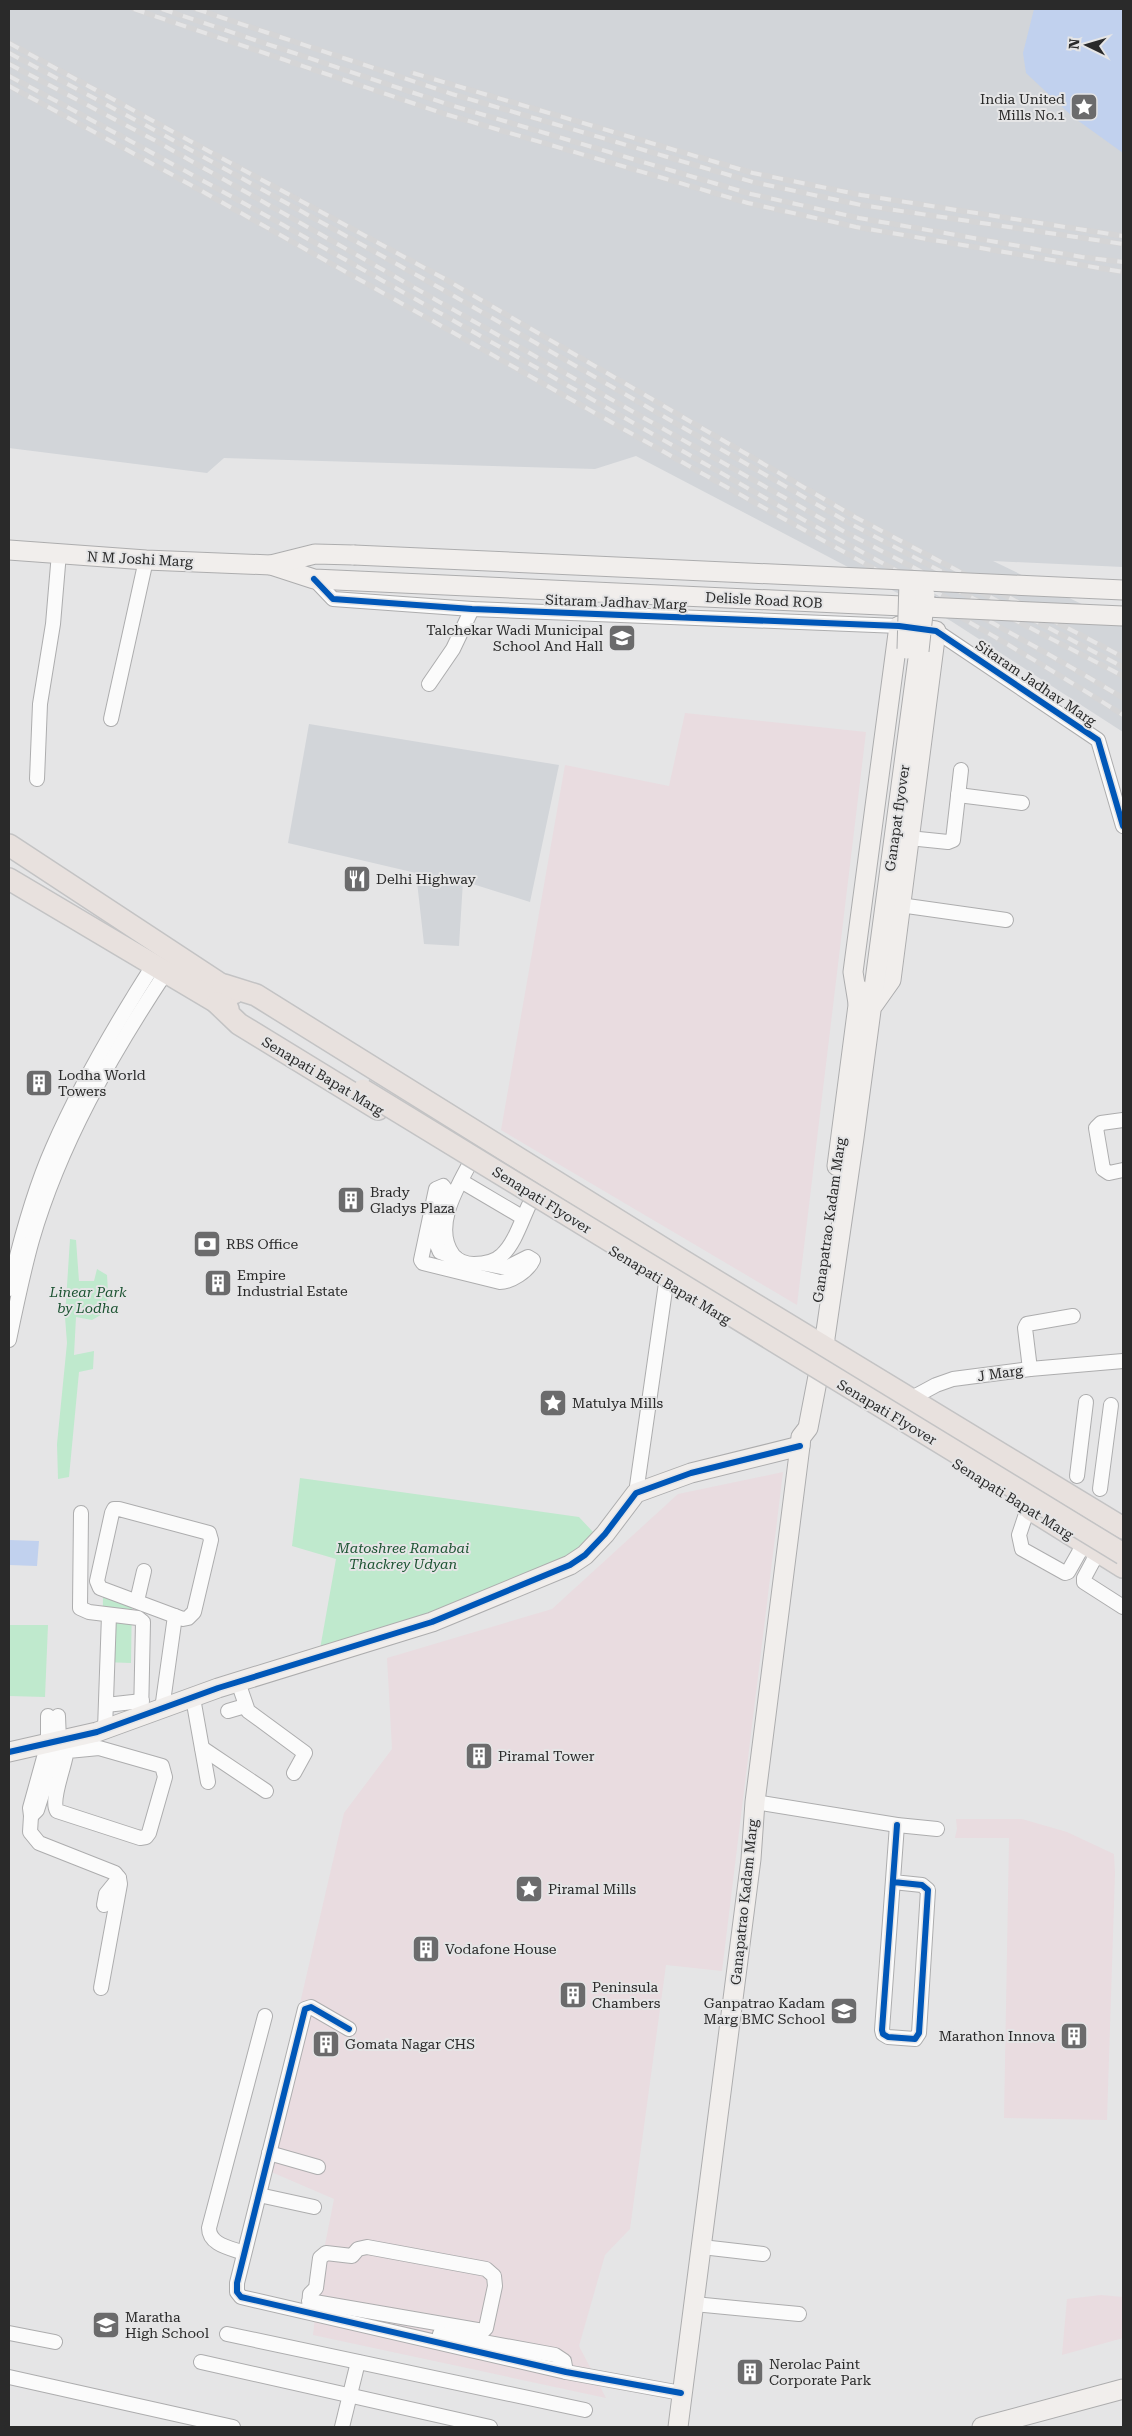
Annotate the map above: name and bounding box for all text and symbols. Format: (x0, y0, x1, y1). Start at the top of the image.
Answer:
north arrow (1062, 20, 1112, 70)
text: N (1066, 38, 1083, 50)
place label: India United Mills No.1 (980, 91, 1065, 123)
place icon: India United Mills No.1 (1069, 92, 1099, 122)
street label: N M Joshi Marg (87, 548, 193, 570)
street label: Delisle Road ROB (705, 589, 823, 611)
street label: Sitaram Jadhav Marg (545, 592, 687, 612)
place label: Talchekar Wadi Municipal School And Hall (426, 622, 604, 654)
school or university icon: Talchekar Wadi Municipal School And Hall (607, 623, 637, 653)
street label: Sitaram Jadhav Marg (973, 637, 1099, 729)
street label: Ganapat flyover (882, 763, 912, 872)
restaurant icon: Delhi Highway (342, 864, 372, 894)
place label: Delhi Highway (376, 871, 476, 887)
street label: Senapati Bapat Marg (259, 1033, 387, 1119)
place label: Lodha World Towers (58, 1067, 146, 1099)
building icon: Lodha World Towers (24, 1068, 54, 1098)
street label: Ganapatrao Kadam Marg (809, 1136, 849, 1304)
street label: Senapati Flyover (490, 1163, 594, 1237)
place label: Brady Gladys Plaza (370, 1184, 455, 1216)
building icon: Brady Gladys Plaza (336, 1185, 366, 1215)
bank icon: RBS Office (192, 1229, 222, 1259)
place label: RBS Office (226, 1236, 298, 1252)
street label: Senapati Bapat Marg (606, 1242, 734, 1328)
place label: Empire Industrial Estate (237, 1267, 348, 1299)
building icon: Empire Industrial Estate (203, 1268, 233, 1298)
park label: Linear Park by Lodha (48, 1284, 127, 1316)
street label: J Marg (976, 1362, 1024, 1384)
street label: Senapati Flyover (834, 1376, 940, 1448)
place icon: Matulya Mills (538, 1388, 568, 1418)
place label: Matulya Mills (572, 1395, 664, 1411)
street label: Senapati Bapat Marg (950, 1455, 1076, 1543)
park label: Matoshree Ramabai Thackrey Udyan (336, 1540, 469, 1572)
building icon: Piramal Tower (464, 1741, 494, 1771)
place label: Piramal Tower (498, 1748, 595, 1764)
street label: Ganapatrao Kadam Marg (727, 1818, 761, 1986)
place icon: Piramal Mills (514, 1874, 544, 1904)
place label: Piramal Mills (548, 1881, 636, 1897)
building icon: Vodafone House (411, 1934, 441, 1964)
place label: Vodafone House (445, 1941, 557, 1957)
place label: Peninsula Chambers (592, 1979, 661, 2011)
building icon: Peninsula Chambers (558, 1980, 588, 2010)
place label: Ganpatrao Kadam Marg BMC School (704, 1995, 826, 2027)
school or university icon: Ganpatrao Kadam Marg BMC School (829, 1996, 859, 2026)
building icon: Marathon Innova (1059, 2021, 1089, 2051)
place label: Marathon Innova (939, 2028, 1055, 2044)
building icon: Gomata Nagar CHS (311, 2029, 341, 2059)
place label: Gomata Nagar CHS (345, 2036, 475, 2052)
place label: Maratha High School (125, 2309, 210, 2341)
school or university icon: Maratha High School (91, 2310, 121, 2340)
place label: Nerolac Paint Corporate Park (769, 2356, 872, 2388)
building icon: Nerolac Paint Corporate Park (735, 2357, 765, 2387)

